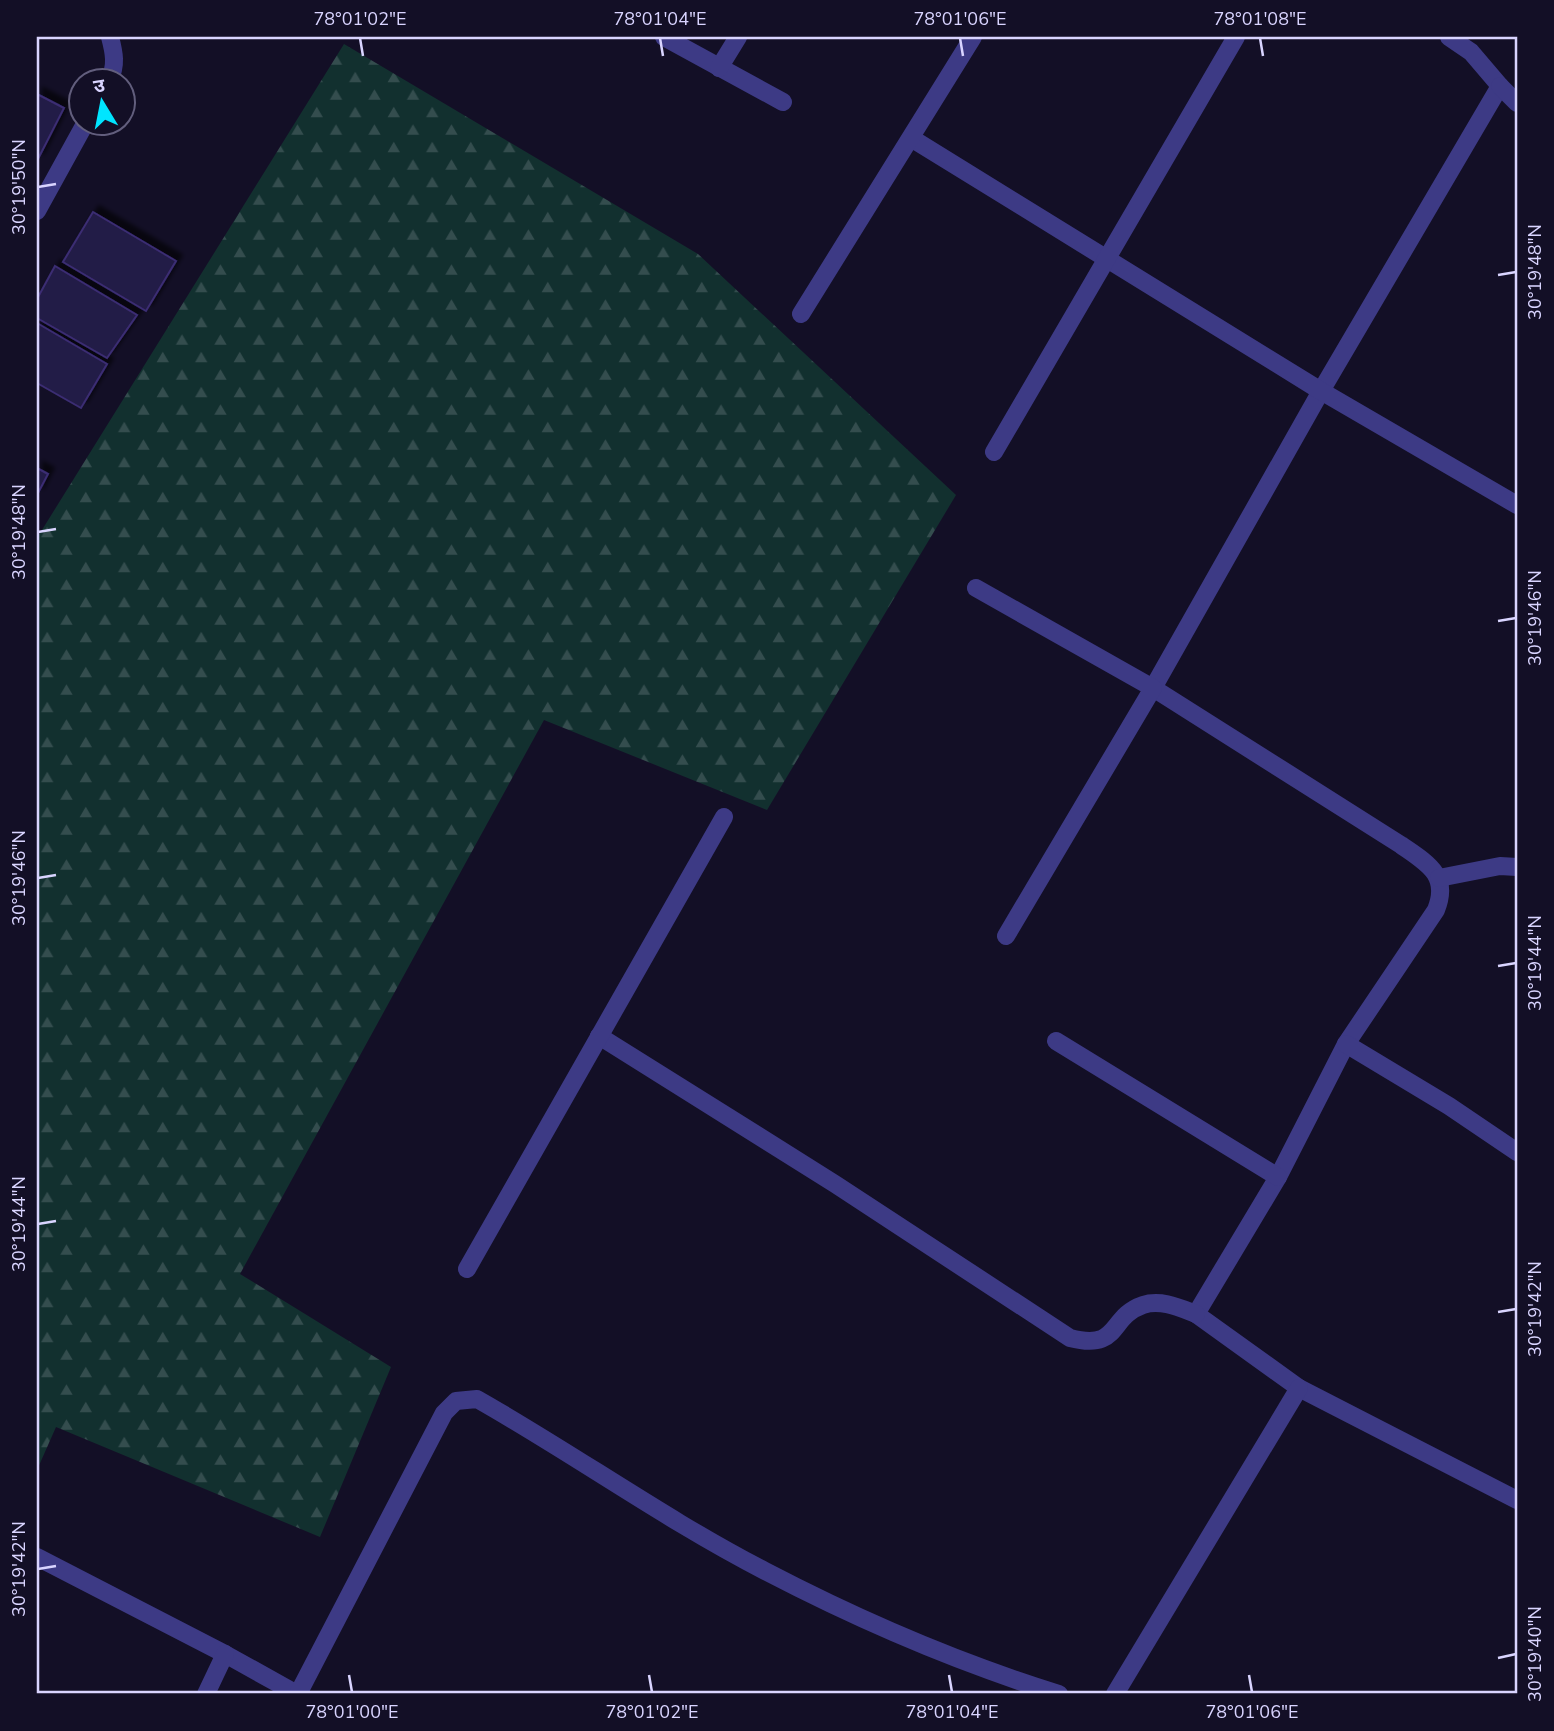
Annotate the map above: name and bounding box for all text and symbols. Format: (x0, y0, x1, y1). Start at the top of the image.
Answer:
text: 78°01'02"E (314, 7, 407, 31)
text: 78°01'04"E (614, 7, 707, 31)
text: 78°01'06"E (914, 7, 1007, 31)
text: 78°01'08"E (1214, 7, 1307, 31)
north arrow (66, 66, 136, 136)
text: उ (91, 72, 108, 100)
text: 30°19'50"N (7, 139, 31, 235)
text: 30°19'48"N (1523, 224, 1547, 320)
text: 30°19'48"N (7, 484, 31, 580)
text: 30°19'46"N (1523, 570, 1547, 666)
text: 30°19'46"N (7, 830, 31, 926)
text: 30°19'44"N (1523, 915, 1547, 1011)
text: 30°19'44"N (7, 1176, 31, 1272)
text: 30°19'42"N (1523, 1261, 1547, 1357)
text: 30°19'42"N (7, 1521, 31, 1617)
text: 30°19'40"N (1523, 1606, 1547, 1702)
text: 78°01'00"E (306, 1700, 399, 1724)
text: 78°01'02"E (606, 1700, 699, 1724)
text: 78°01'04"E (906, 1700, 999, 1724)
text: 78°01'06"E (1206, 1700, 1299, 1724)

